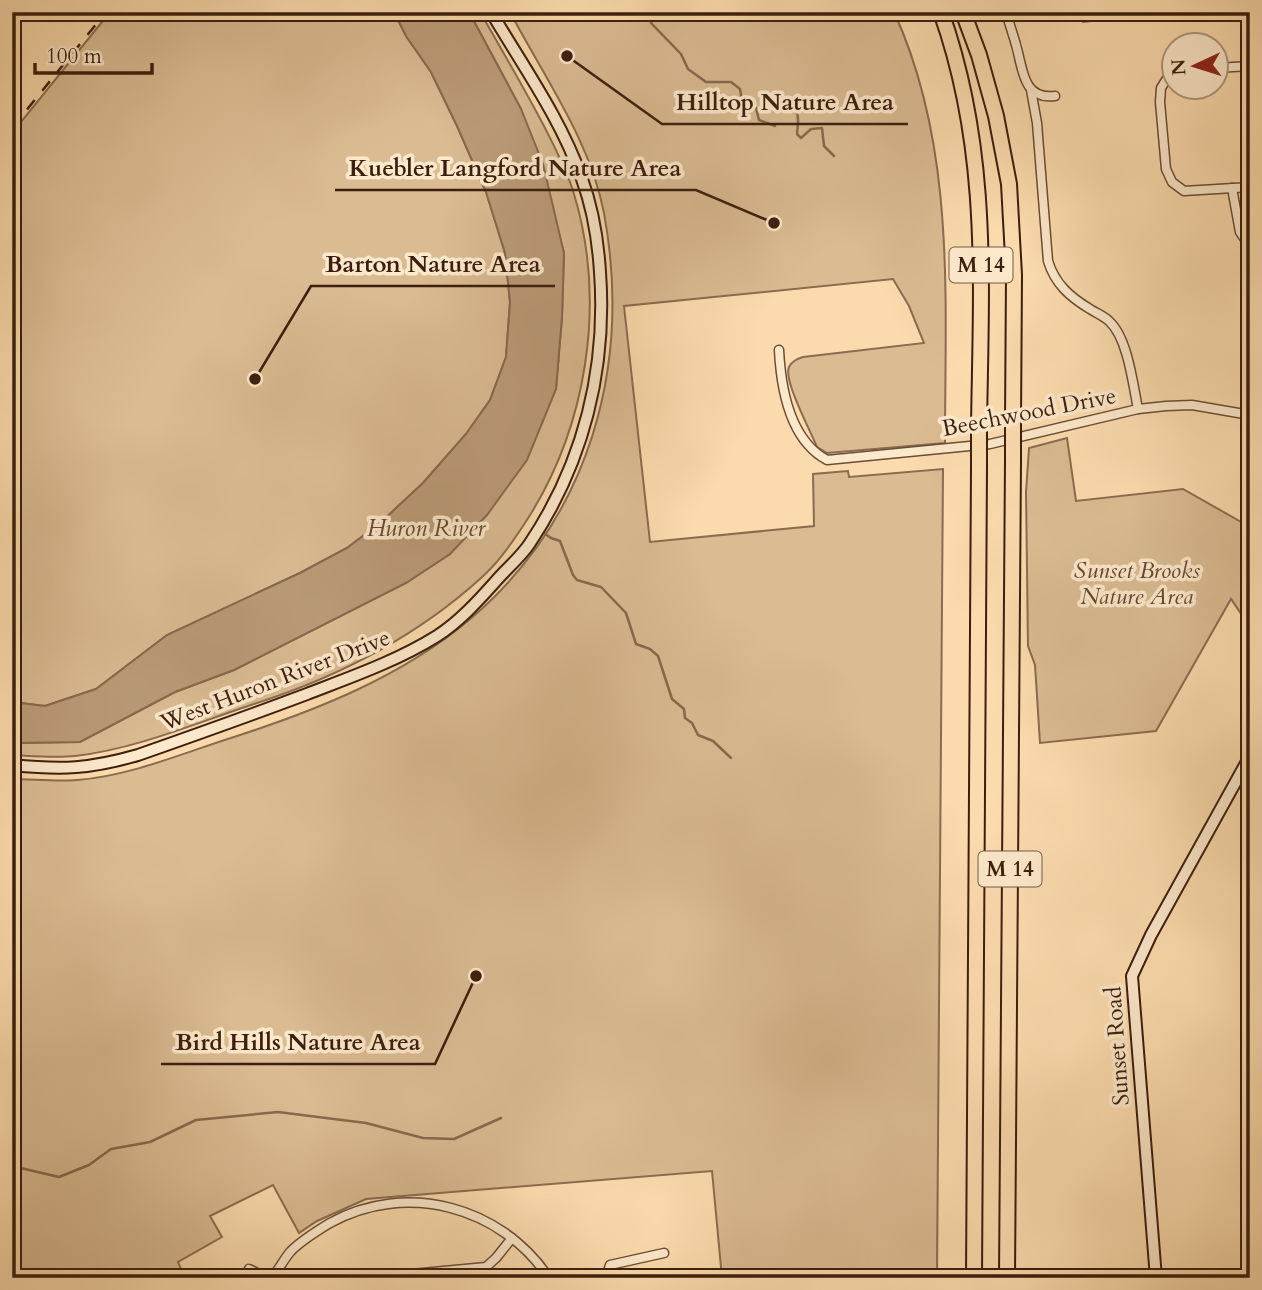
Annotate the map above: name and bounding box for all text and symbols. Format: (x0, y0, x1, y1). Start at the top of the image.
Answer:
scale bar (35, 32, 152, 76)
north arrow (1160, 32, 1230, 102)
text: 100 m (46, 42, 102, 71)
text: N (1165, 57, 1193, 76)
callout: Hilltop Nature Area (662, 79, 908, 124)
text: Hilltop Nature Area (676, 86, 894, 119)
callout: Kuebler Langford Nature Area (335, 145, 696, 190)
text: Kuebler Langford Nature Area (349, 152, 681, 185)
callout: Barton Nature Area (311, 241, 555, 286)
road number: M 14 (950, 247, 1012, 282)
text: Barton Nature Area (325, 248, 541, 281)
street label: Beechwood Drive (939, 380, 1119, 444)
water label: Huron River (367, 512, 486, 545)
park label: Sunset Brooks Nature Area (1074, 555, 1200, 612)
street label: West Huron River Drive (155, 622, 394, 738)
road number: M 14 (978, 852, 1042, 886)
street label: Sunset Road (1097, 985, 1137, 1107)
callout: Bird Hills Nature Area (161, 1019, 435, 1064)
text: Bird Hills Nature Area (175, 1026, 421, 1059)

